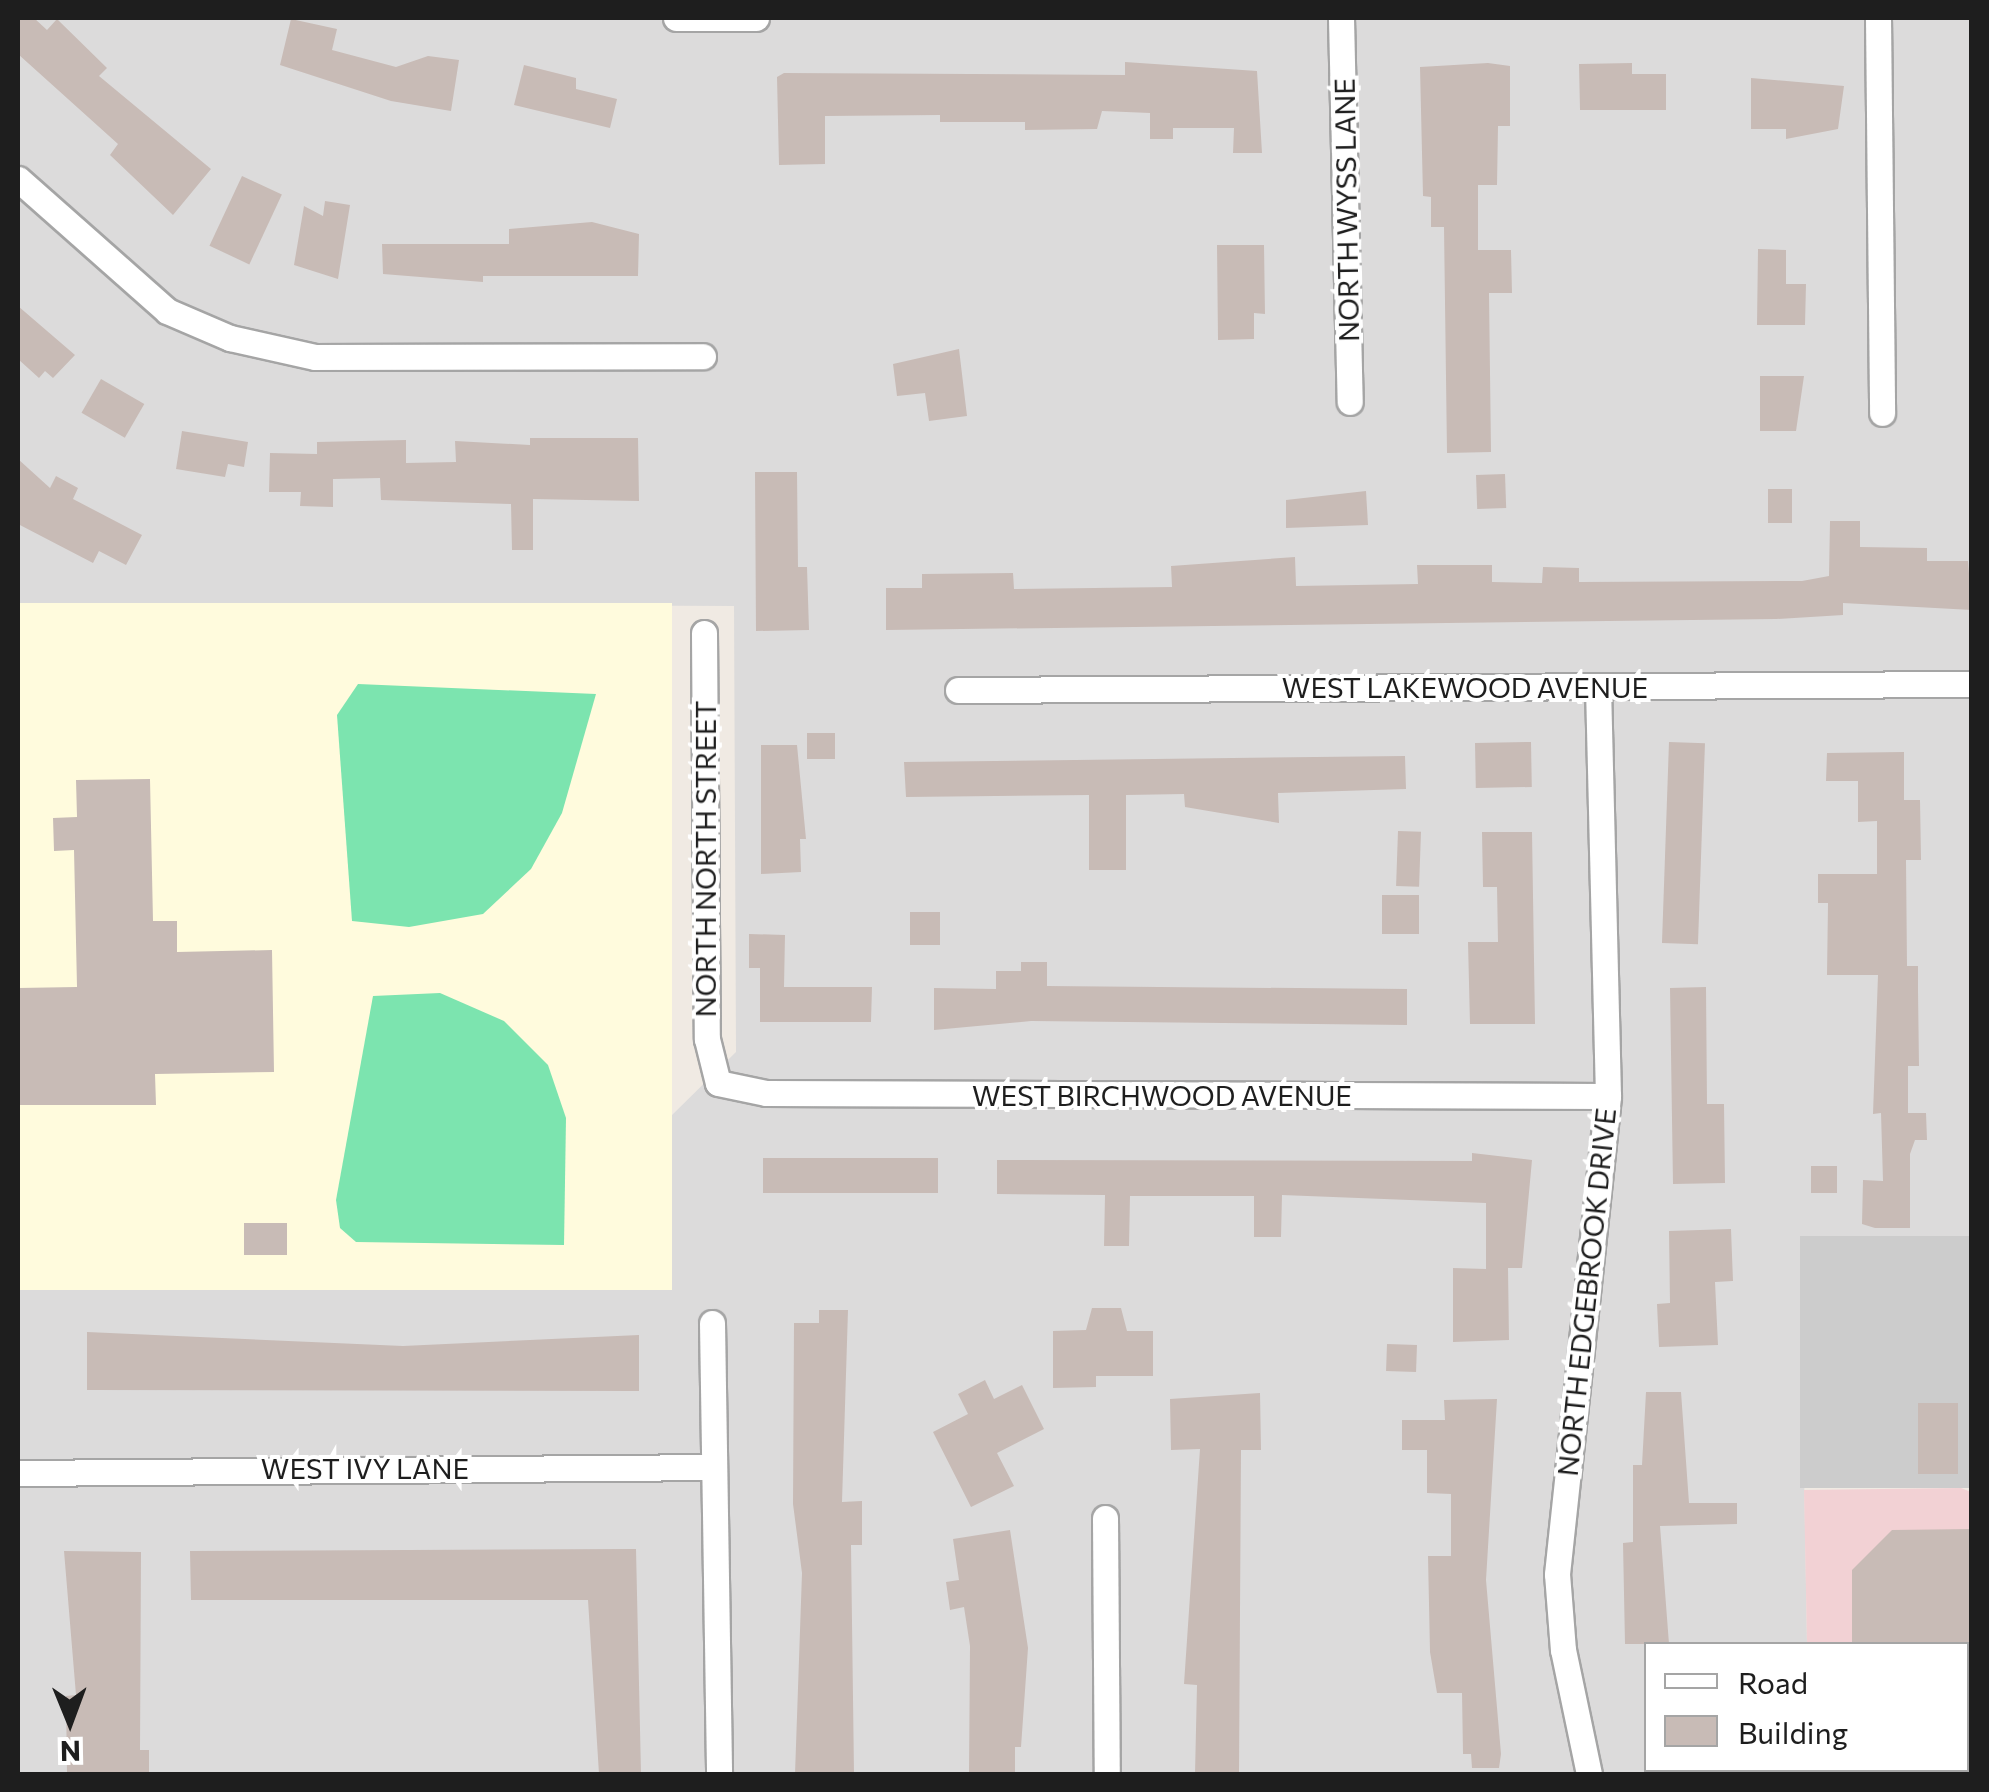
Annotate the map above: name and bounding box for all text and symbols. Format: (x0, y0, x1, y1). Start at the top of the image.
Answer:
street label: NORTH WYSS LANE (1327, 78, 1365, 342)
street label: WEST LAKEWOOD AVENUE (1282, 670, 1648, 704)
street label: NORTH NORTH STREET (688, 701, 722, 1017)
street label: WEST BIRCHWOOD AVENUE (972, 1078, 1352, 1112)
street label: NORTH EDGEBROOK DRIVE (1550, 1106, 1622, 1478)
street label: WEST IVY LANE (261, 1451, 469, 1485)
legend (1644, 1642, 1969, 1772)
text: Road (1738, 1663, 1808, 1700)
north arrow (20, 1672, 120, 1772)
text: Building (1738, 1713, 1848, 1750)
text: N (60, 1735, 81, 1769)

